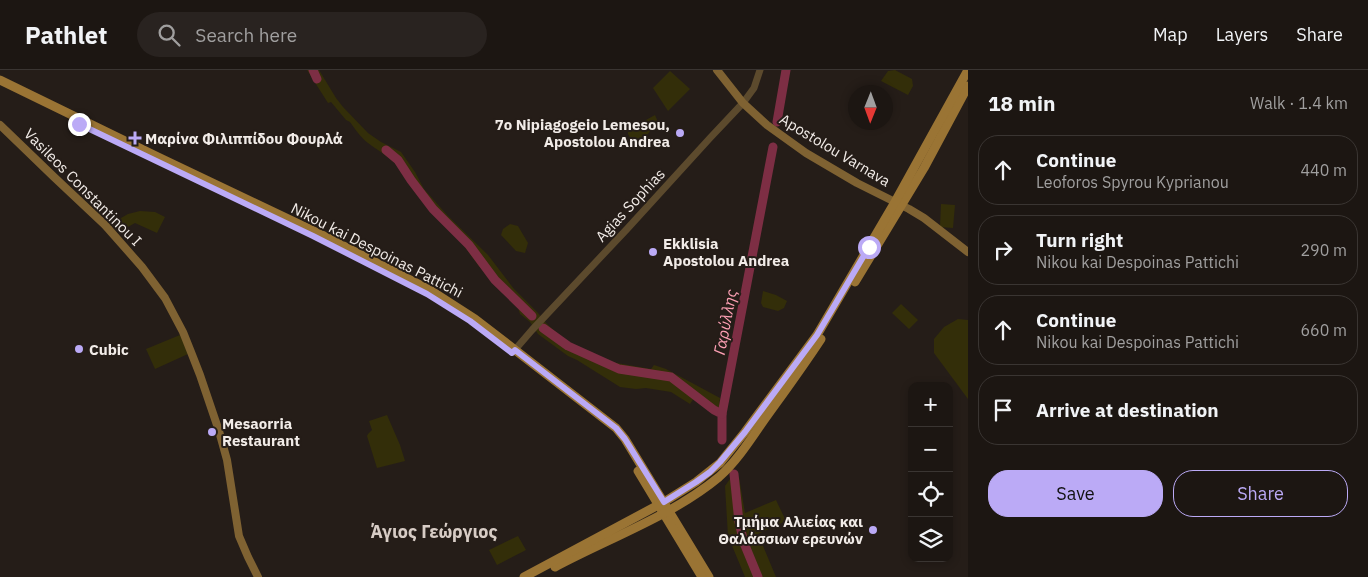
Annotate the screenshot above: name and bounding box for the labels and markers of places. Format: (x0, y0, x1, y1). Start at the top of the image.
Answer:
place label: 7o Nipiagogeio Lemesou, Apostolou Andrea (495, 115, 670, 151)
marker: 7o Nipiagogeio Lemesou, Apostolou Andrea (674, 127, 686, 139)
place label: Μαρίνα Φιλιππίδου Φουρλά (145, 129, 343, 148)
marker: Μαρίνα Φιλιππίδου Φουρλά (129, 132, 141, 144)
place label: Ekklisia Apostolou Andrea (663, 234, 790, 270)
marker: Ekklisia Apostolou Andrea (647, 246, 659, 258)
place label: Cubic (89, 340, 129, 359)
marker: Cubic (73, 343, 85, 355)
place label: Mesaorria Restaurant (222, 414, 300, 450)
marker: Mesaorria Restaurant (206, 426, 218, 438)
place label: Τμήμα Αλιείας και Θαλάσσιων ερευνών (718, 512, 863, 548)
marker: Τμήμα Αλιείας και Θαλάσσιων ερευνών (867, 524, 879, 536)

